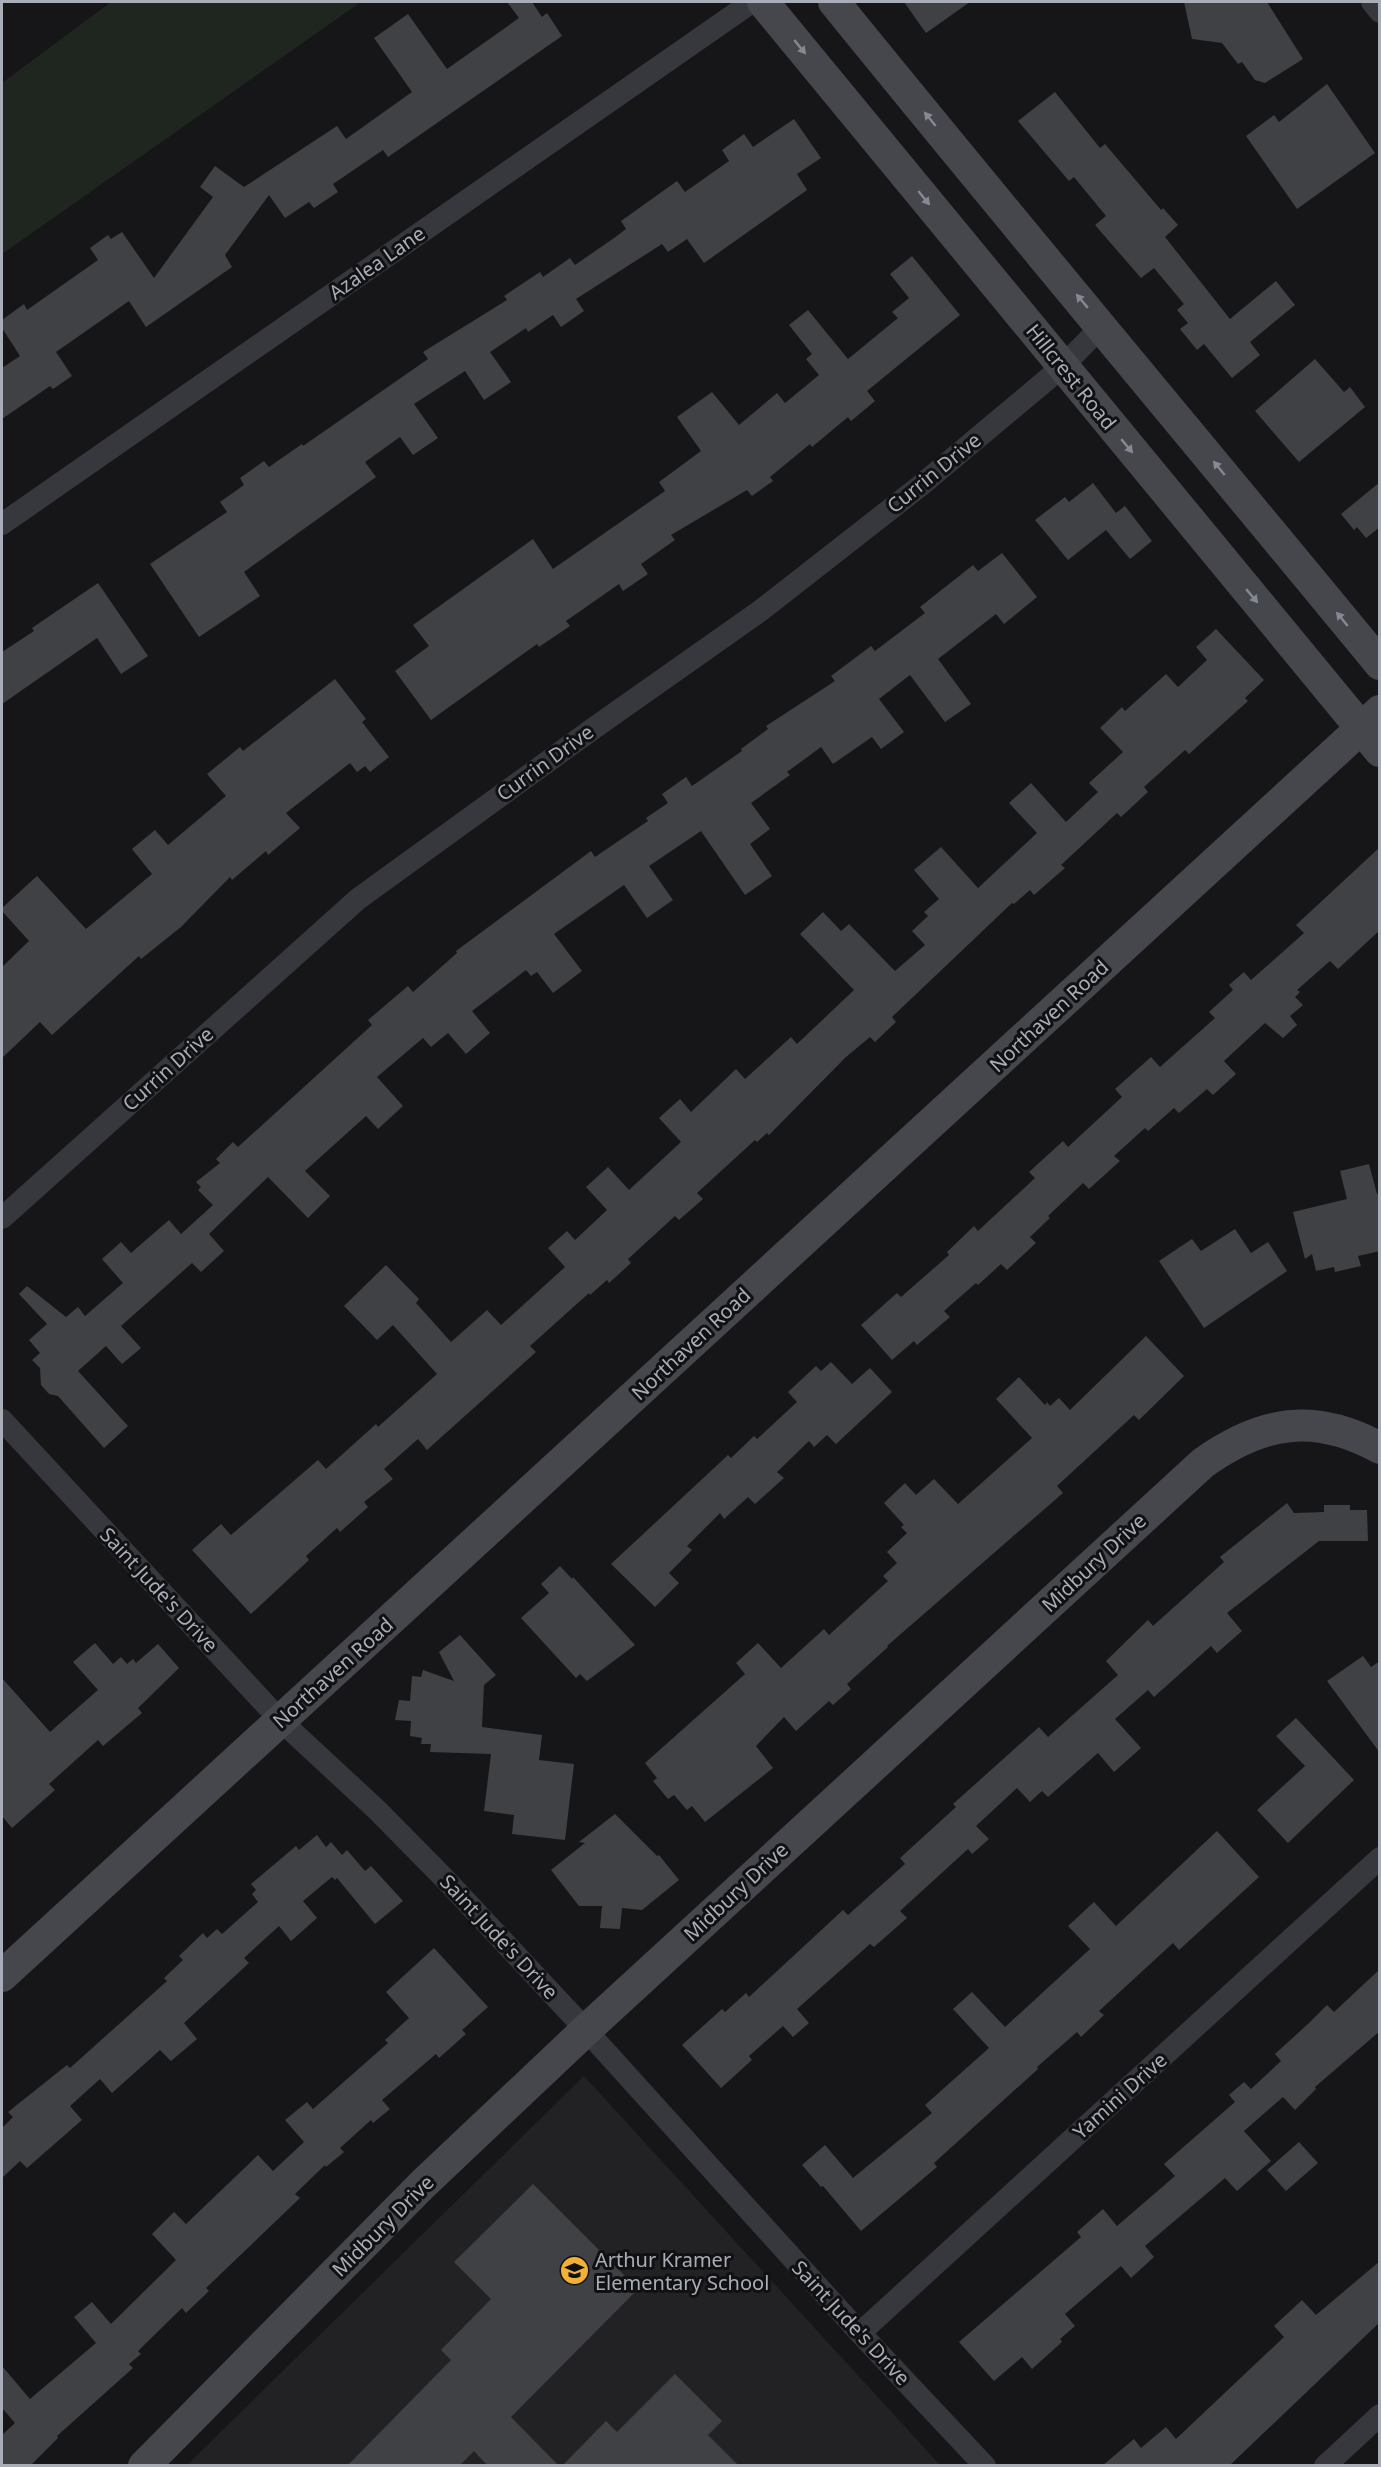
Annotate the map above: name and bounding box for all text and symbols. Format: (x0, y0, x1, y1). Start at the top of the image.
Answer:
one-way arrow (794, 39, 807, 55)
one-way arrow (924, 112, 936, 127)
one-way arrow (917, 190, 930, 206)
street label: Azalea Lane (323, 220, 430, 306)
one-way arrow (1075, 293, 1088, 309)
street label: Hillcrest Road (1020, 318, 1123, 435)
street label: Currin Drive (881, 426, 986, 519)
one-way arrow (1121, 438, 1134, 454)
one-way arrow (1212, 460, 1225, 476)
one-way arrow (1245, 588, 1258, 604)
one-way arrow (1336, 611, 1349, 627)
street label: Currin Drive (491, 718, 599, 807)
street label: Northaven Road (983, 953, 1114, 1078)
street label: Currin Drive (116, 1021, 219, 1117)
street label: Northaven Road (625, 1281, 756, 1406)
street label: Midbury Drive (1036, 1507, 1152, 1618)
street label: Saint Jude's Drive (94, 1521, 224, 1658)
street label: Northaven Road (267, 1611, 399, 1734)
street label: Midbury Drive (678, 1836, 794, 1947)
street label: Saint Jude's Drive (434, 1868, 564, 2005)
street label: Yamini Drive (1067, 2046, 1172, 2145)
street label: Midbury Drive (326, 2169, 439, 2282)
place label: Arthur Kramer Elementary School (595, 2246, 769, 2296)
street label: Saint Jude's Drive (786, 2254, 916, 2391)
school or university icon: Arthur Kramer Elementary School (558, 2255, 590, 2287)

